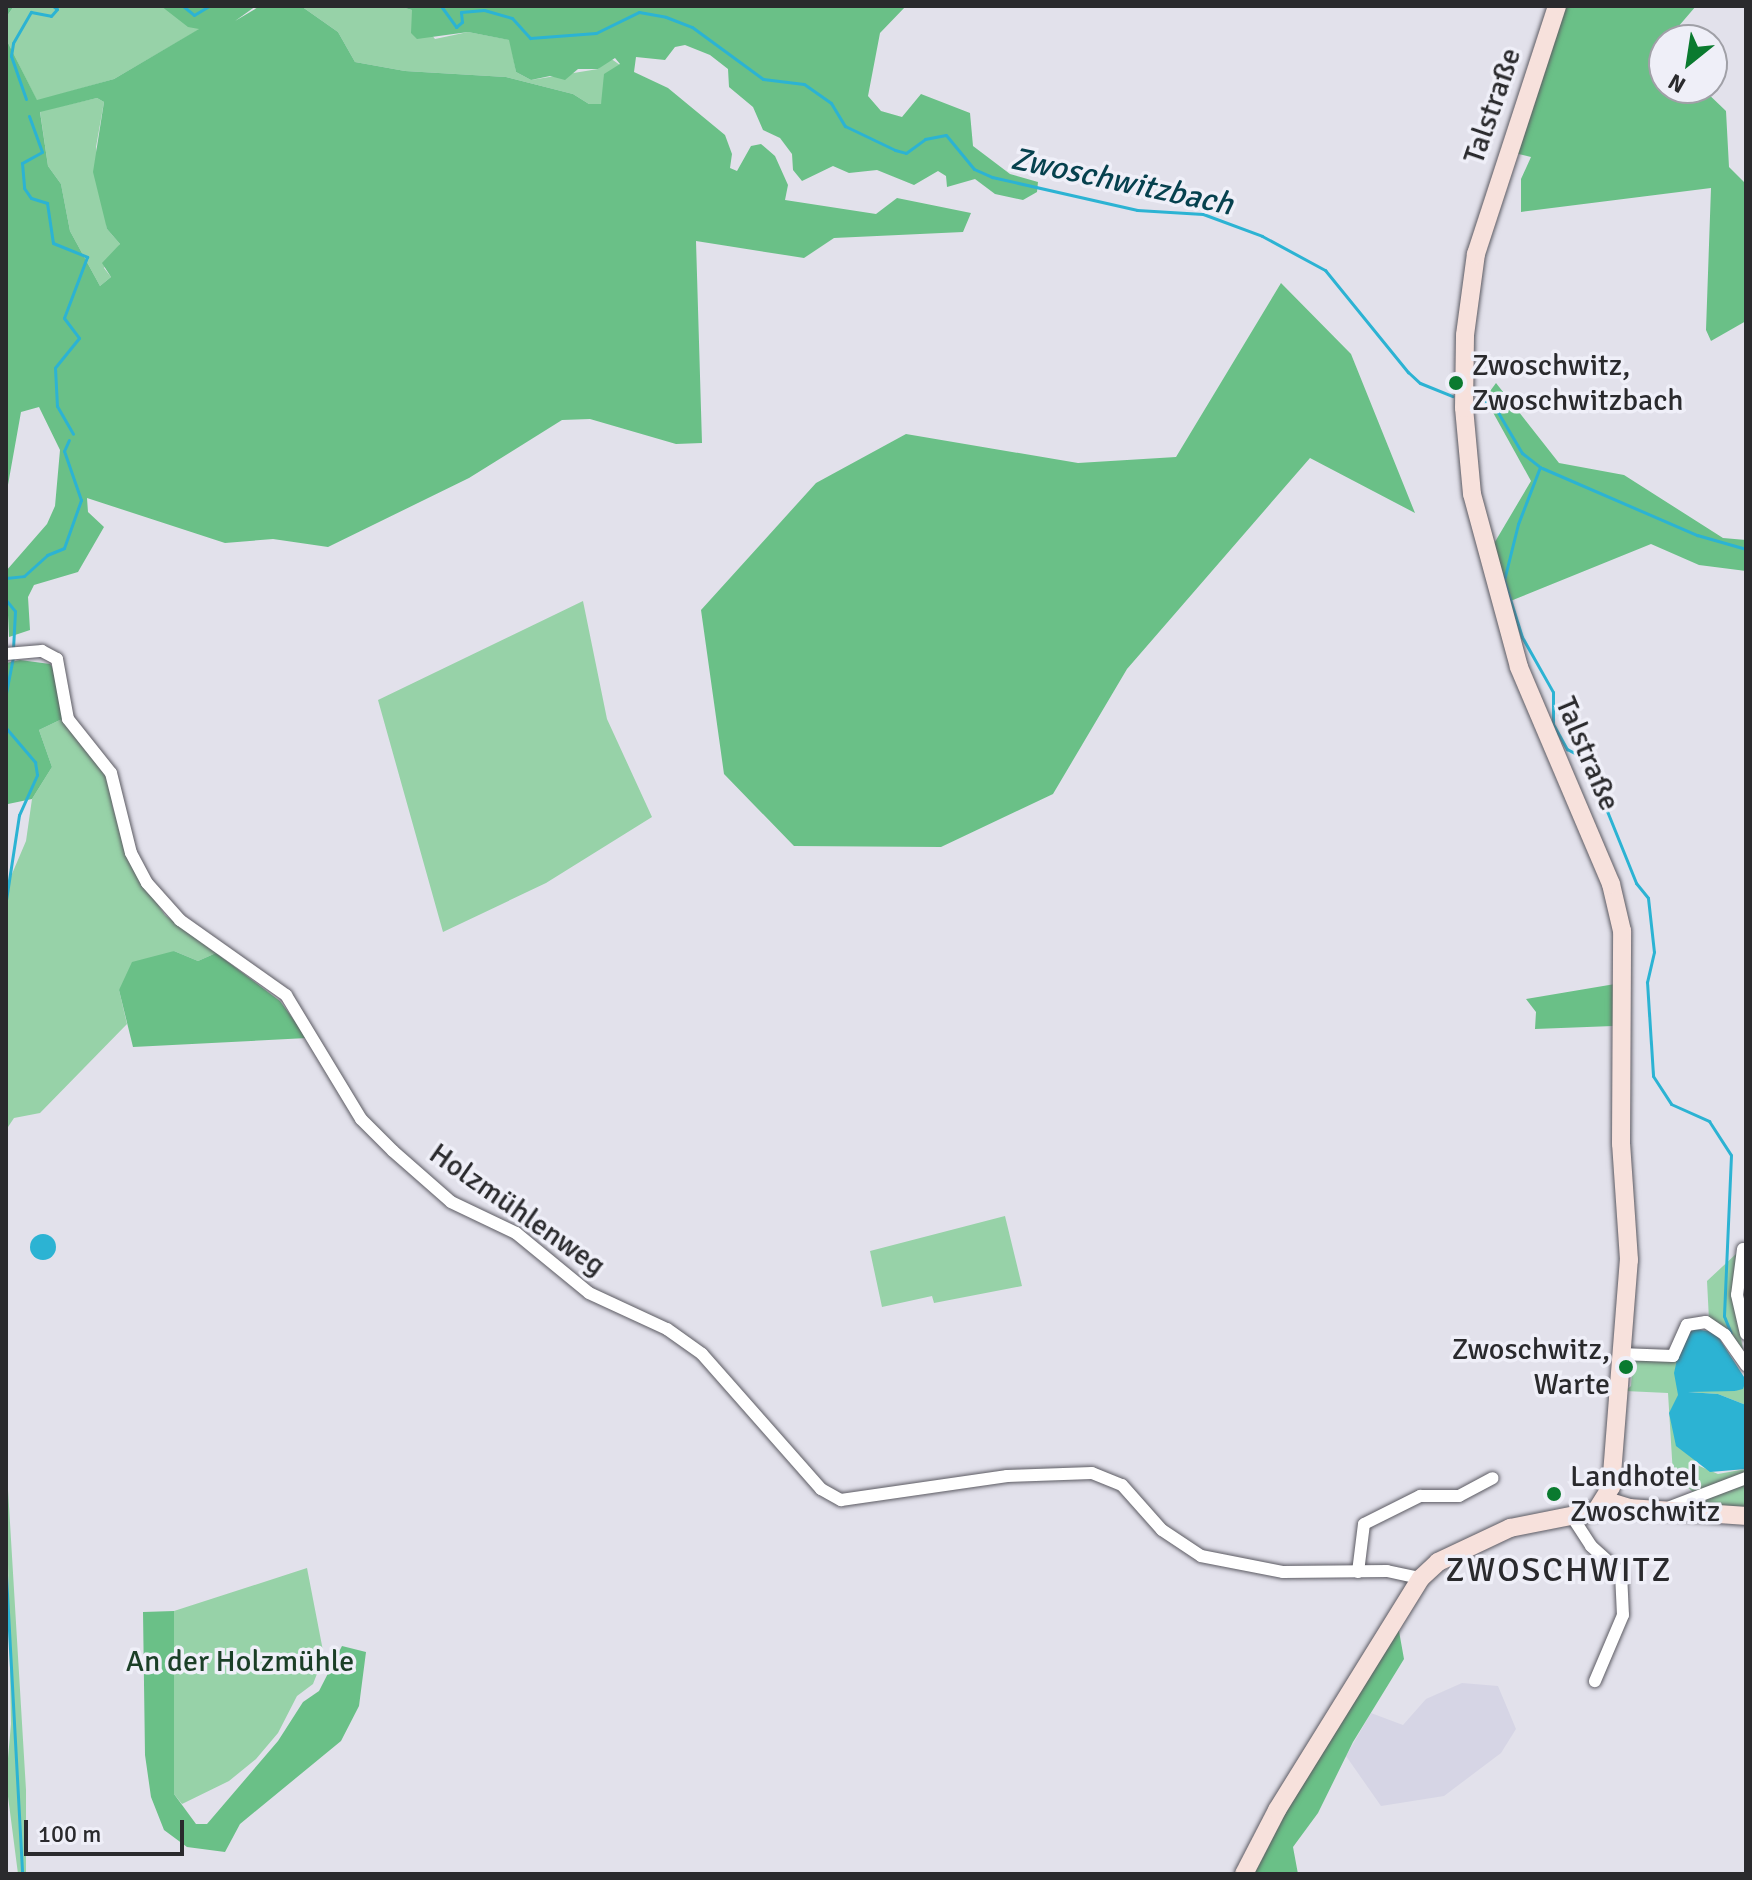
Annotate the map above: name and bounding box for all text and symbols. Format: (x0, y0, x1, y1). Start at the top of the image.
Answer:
north arrow (1648, 24, 1728, 104)
street label: Talstraße (1456, 43, 1530, 169)
text: N (1663, 68, 1690, 99)
water label: Zwoschwitzbach (1008, 140, 1236, 224)
place label: Zwoschwitz, Zwoschwitzbach (1472, 348, 1684, 418)
marker: Zwoschwitz, Zwoschwitzbach (1447, 374, 1465, 392)
street label: Talstraße (1547, 692, 1627, 816)
street label: Holzmühlenweg (422, 1136, 612, 1284)
place label: Zwoschwitz, Warte (1452, 1332, 1610, 1402)
marker: Zwoschwitz, Warte (1617, 1358, 1635, 1376)
place label: Landhotel Zwoschwitz (1570, 1459, 1720, 1530)
marker: Landhotel Zwoschwitz (1545, 1485, 1563, 1503)
district label: ZWOSCHWITZ (1445, 1551, 1673, 1591)
park label: An der Holzmühle (126, 1644, 354, 1680)
scale bar (28, 1804, 188, 1854)
text: 100 m (38, 1819, 101, 1849)

